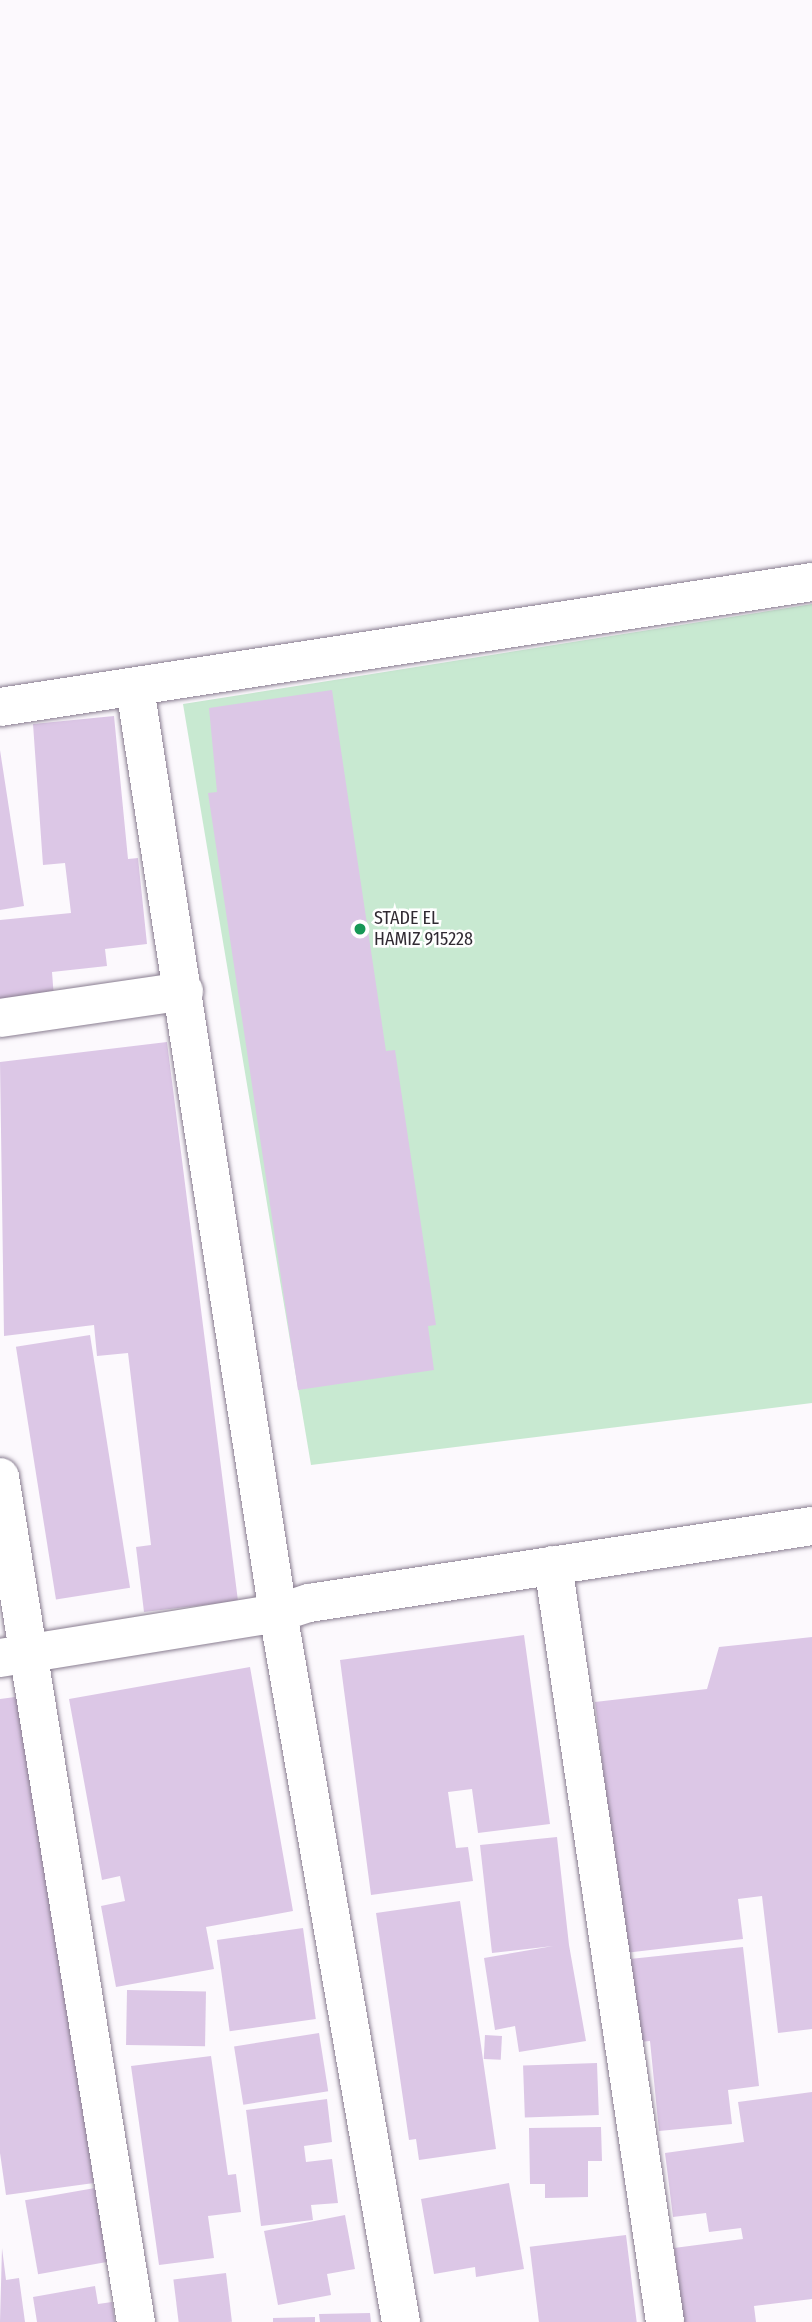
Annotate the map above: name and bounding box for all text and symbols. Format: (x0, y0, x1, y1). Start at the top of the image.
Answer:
place label: STADE EL HAMIZ 915228 (374, 908, 473, 950)
marker: STADE EL HAMIZ 915228 (352, 921, 368, 937)

